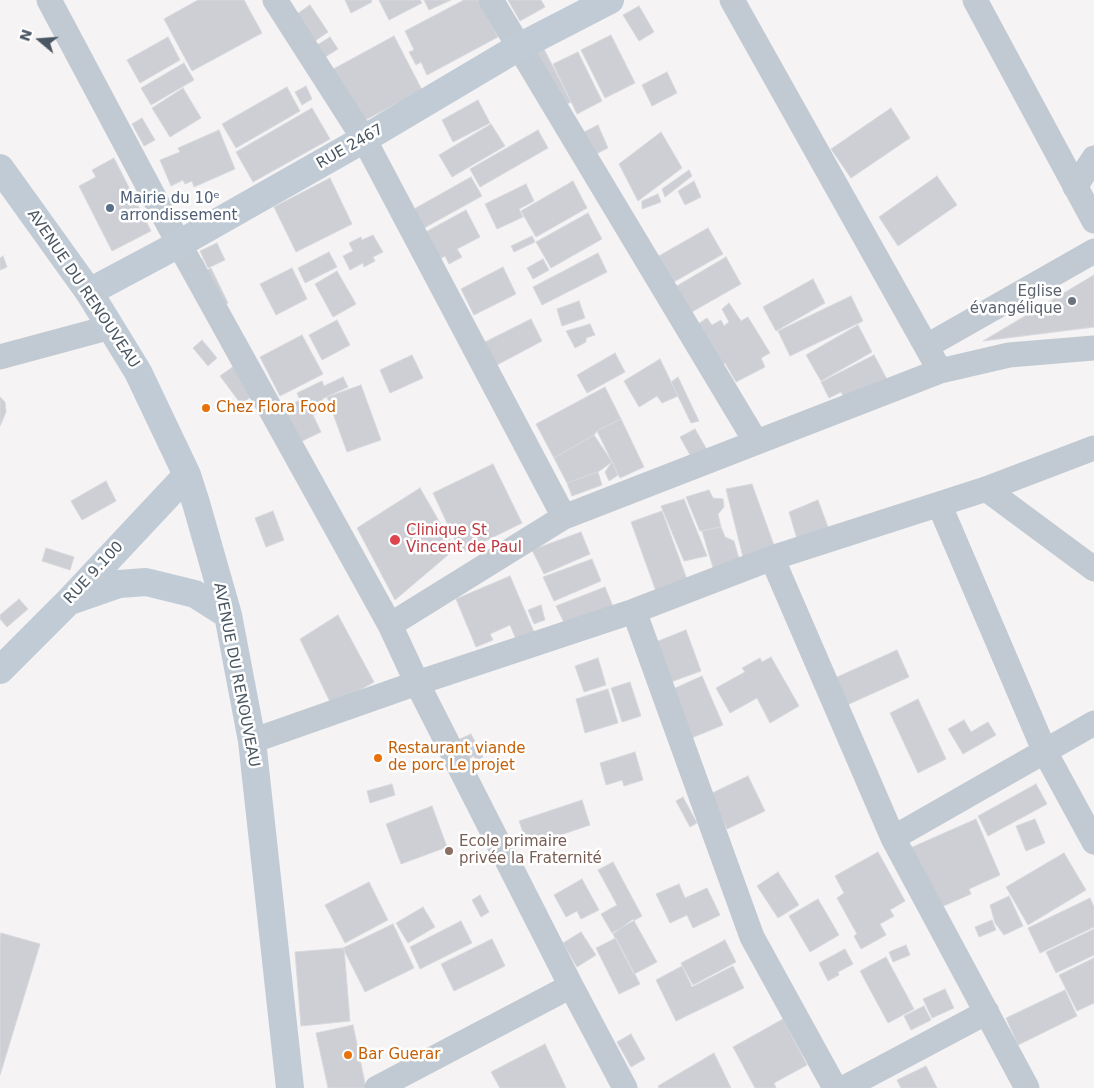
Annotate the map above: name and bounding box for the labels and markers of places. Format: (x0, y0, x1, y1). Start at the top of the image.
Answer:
place label: Mairie du 10ᵉ arrondissement (120, 190, 237, 225)
marker: Mairie du 10ᵉ arrondissement (104, 202, 116, 214)
place label: Eglise évangélique (970, 283, 1062, 318)
marker: Eglise évangélique (1066, 295, 1078, 307)
place label: Chez Flora Food (216, 399, 336, 417)
marker: Chez Flora Food (200, 402, 212, 414)
place label: Clinique St Vincent de Paul (406, 522, 522, 557)
marker: Clinique St Vincent de Paul (388, 533, 402, 547)
place label: Restaurant viande de porc Le projet (388, 740, 525, 775)
marker: Restaurant viande de porc Le projet (372, 752, 384, 764)
place label: Ecole primaire privée la Fraternité (459, 833, 602, 868)
marker: Ecole primaire privée la Fraternité (443, 845, 455, 857)
place label: Bar Guerar (358, 1046, 440, 1064)
marker: Bar Guerar (342, 1049, 354, 1061)

